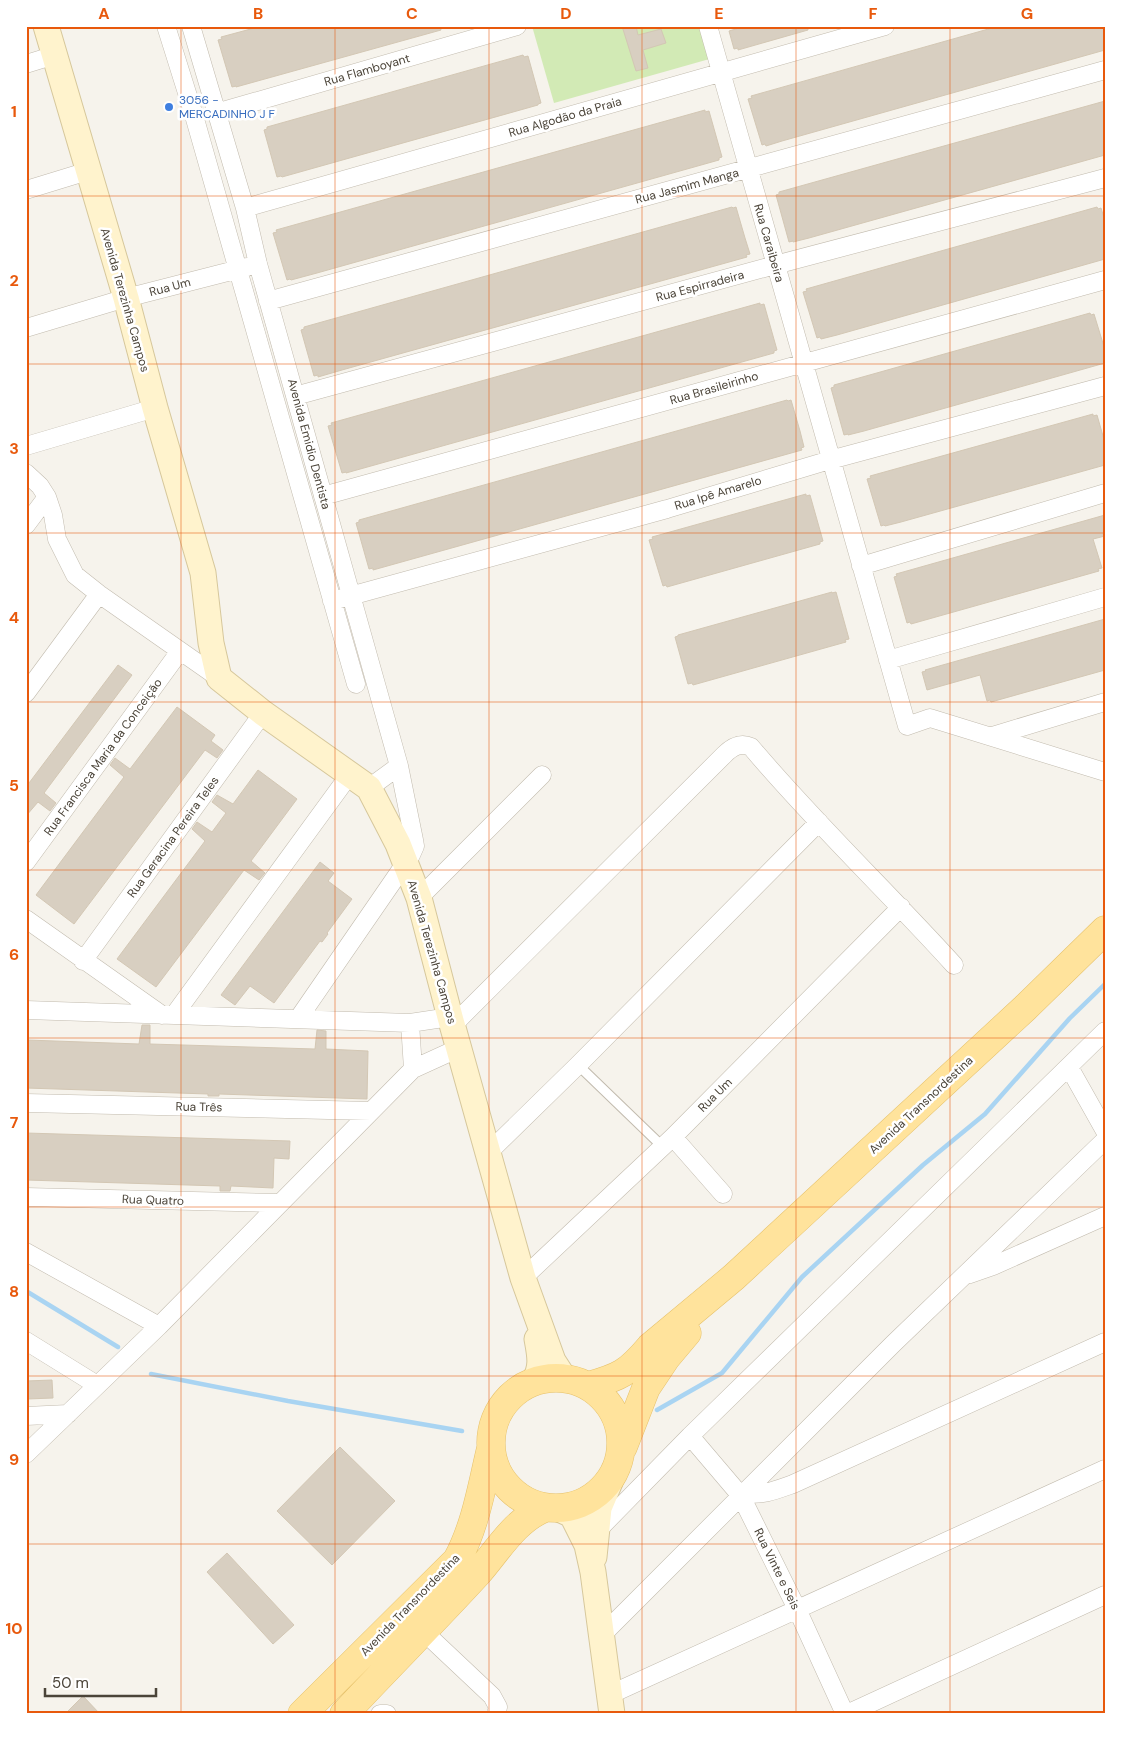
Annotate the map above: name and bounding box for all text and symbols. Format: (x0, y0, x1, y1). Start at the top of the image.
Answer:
text: A (98, 3, 110, 24)
text: B (253, 3, 263, 24)
text: C (406, 3, 418, 24)
text: D (560, 3, 572, 24)
text: E (714, 3, 724, 24)
text: F (869, 3, 878, 24)
text: G (1021, 3, 1033, 24)
street label: Rua Flamboyant (322, 50, 412, 90)
place label: 3056 - MERCADINHO J F (179, 92, 276, 122)
street label: Rua Algodão da Praia (507, 93, 623, 141)
text: 1 (11, 101, 17, 122)
marker: 3056 - MERCADINHO J F (163, 101, 175, 113)
street label: Rua Jasmim Manga (634, 164, 740, 208)
street label: Rua Caraibeira (750, 202, 788, 284)
street label: Avenida Terezinha Campos (97, 226, 153, 374)
street label: Rua Espirradeira (654, 267, 746, 305)
text: 2 (9, 270, 19, 291)
street label: Rua Um (148, 274, 192, 300)
street label: Rua Brasileirinho (668, 368, 760, 408)
street label: Avenida Emidio Dentista (284, 377, 334, 511)
text: 3 (9, 438, 19, 459)
street label: Rua Ipê Amarelo (673, 472, 763, 514)
text: 4 (9, 607, 19, 628)
street label: Rua Francisca Maria da Conceição (40, 675, 166, 839)
street label: Rua Geracina Pereira Teles (123, 773, 223, 901)
text: 5 (9, 775, 19, 796)
street label: Avenida Terezinha Campos (404, 878, 460, 1026)
text: 6 (9, 944, 19, 965)
street label: Avenida Transnordestina (866, 1053, 976, 1157)
street label: Rua Um (694, 1074, 736, 1116)
street label: Rua Três (175, 1099, 223, 1115)
text: 7 (10, 1112, 19, 1133)
street label: Rua Quatro (122, 1191, 184, 1209)
text: 8 (9, 1281, 19, 1302)
text: 9 (9, 1449, 19, 1470)
street label: Rua Vinte e Seis (750, 1526, 804, 1612)
street label: Avenida Transnordestina (357, 1550, 463, 1660)
text: 10 (5, 1618, 23, 1639)
scale bar (45, 1665, 156, 1697)
text: 50 m (52, 1673, 89, 1693)

